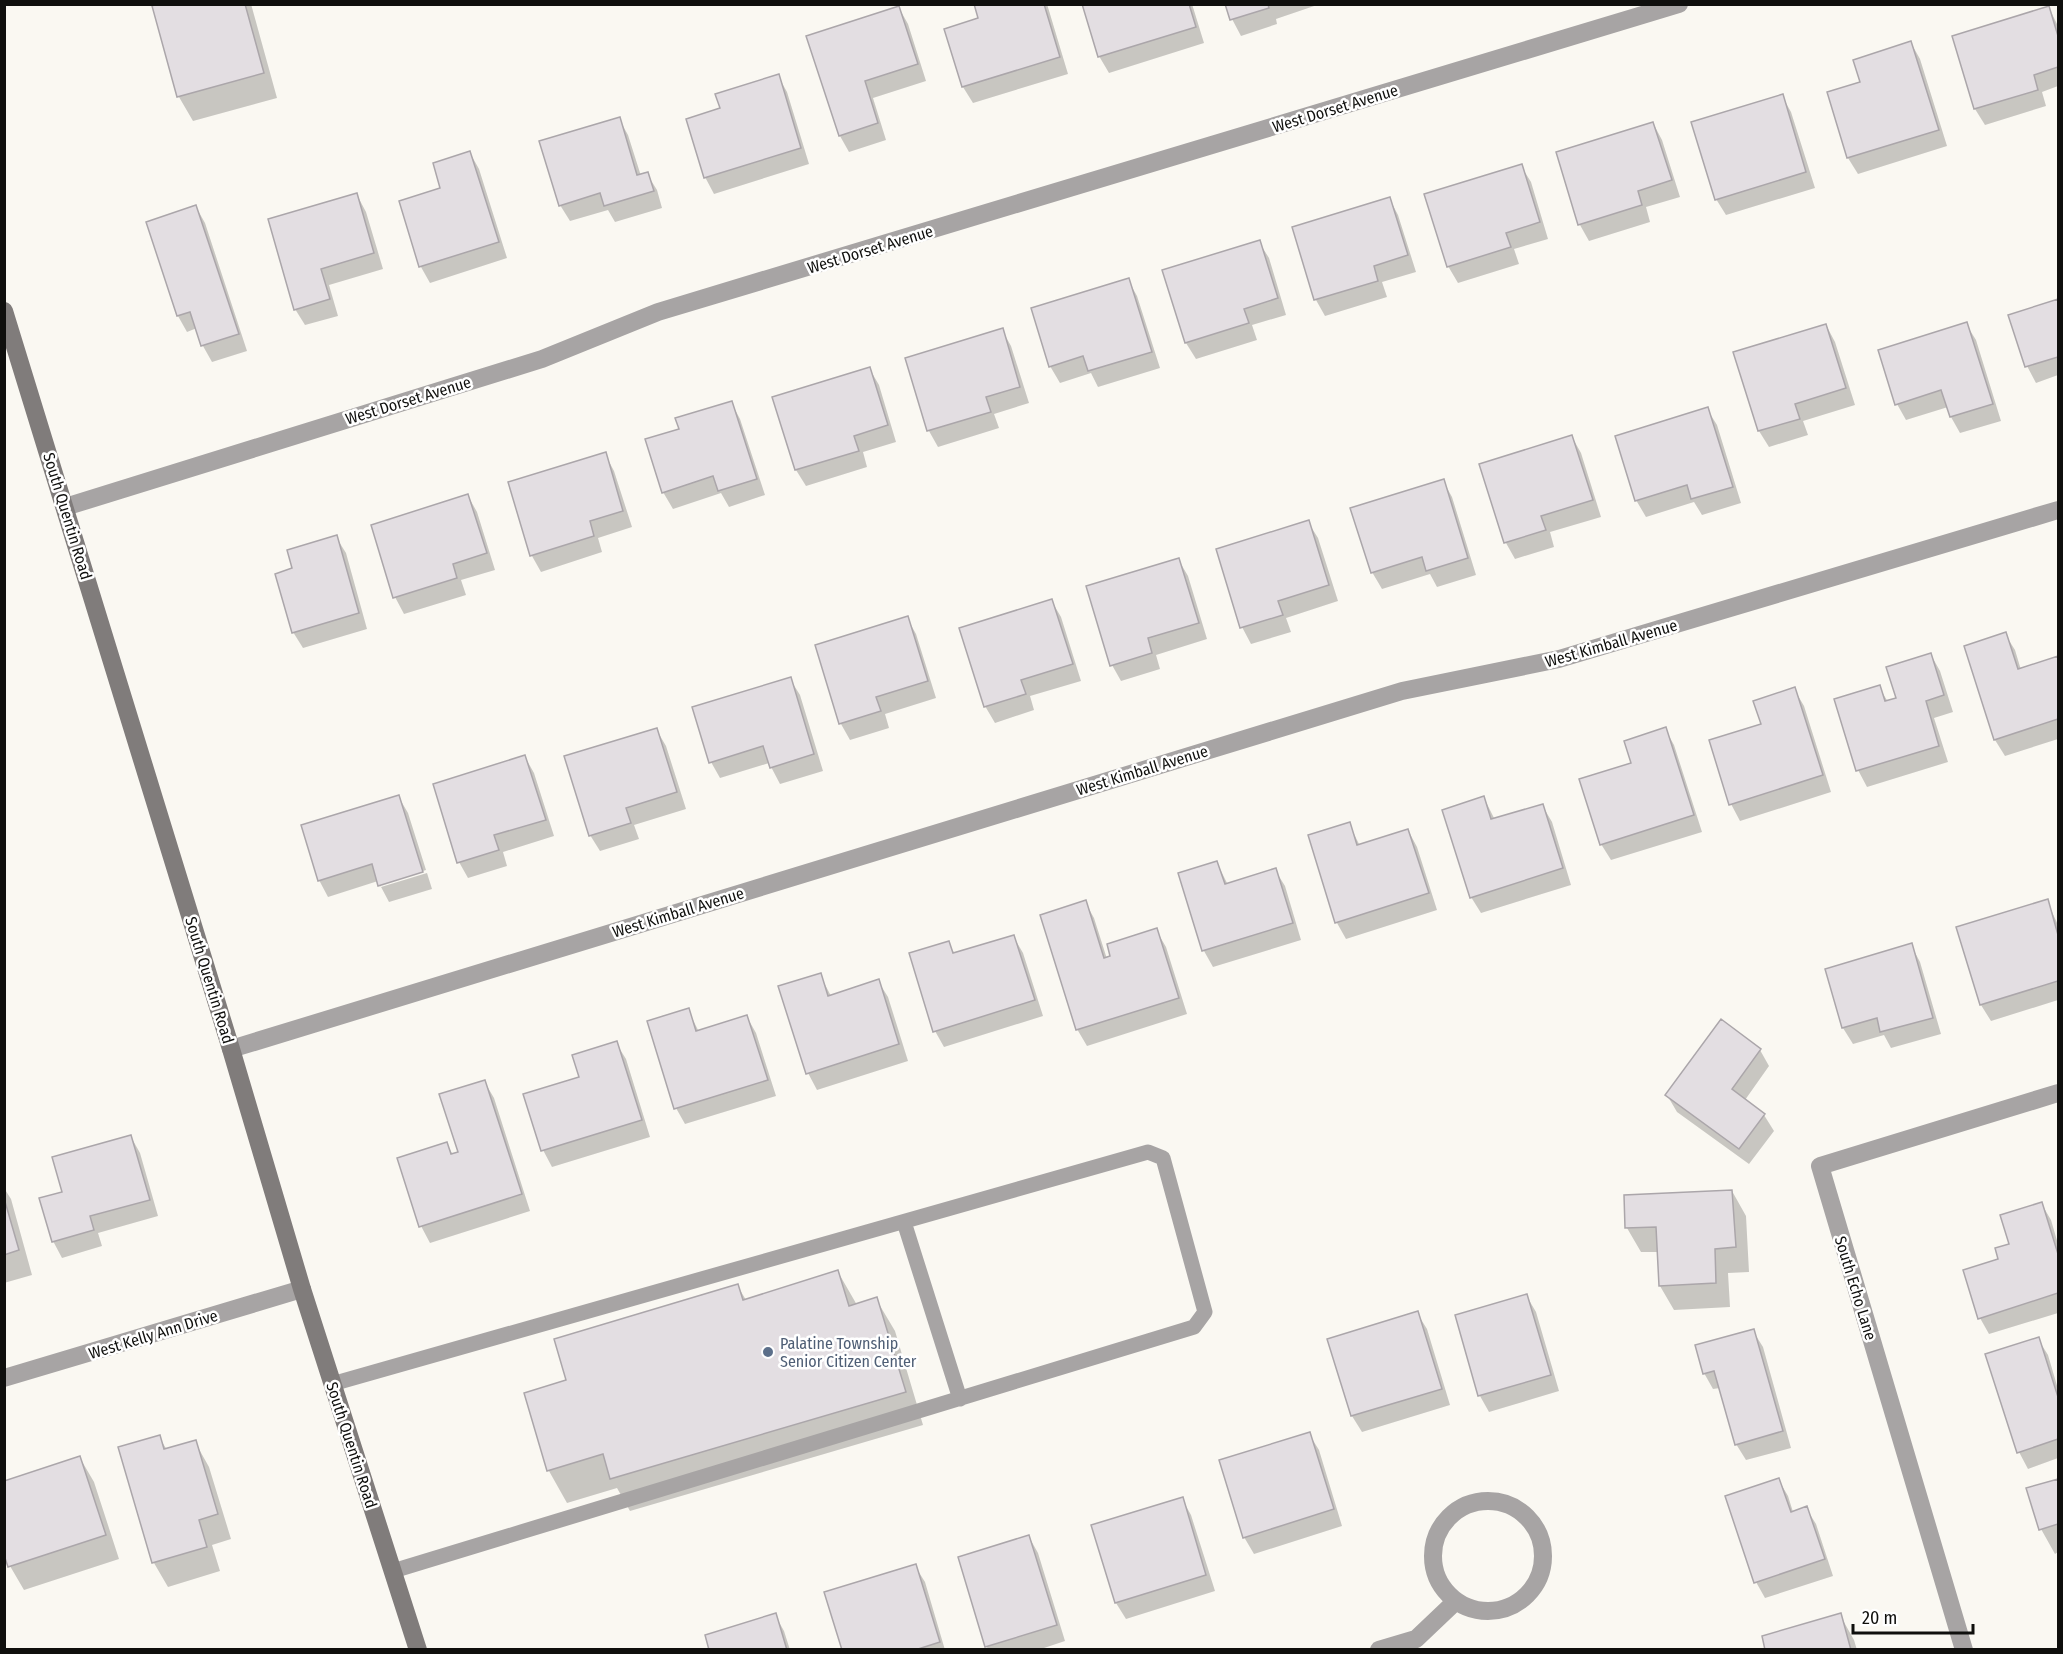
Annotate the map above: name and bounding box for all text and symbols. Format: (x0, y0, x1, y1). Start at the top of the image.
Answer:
street label: West Dorset Avenue (1270, 80, 1400, 137)
street label: West Dorset Avenue (805, 221, 935, 278)
street label: West Dorset Avenue (343, 372, 473, 429)
street label: South Quentin Road (39, 450, 96, 582)
street label: West Kimball Avenue (1543, 615, 1680, 671)
street label: West Kimball Avenue (1074, 741, 1210, 800)
street label: West Kimball Avenue (610, 883, 746, 942)
street label: South Quentin Road (181, 914, 238, 1046)
street label: South Echo Lane (1831, 1234, 1880, 1343)
street label: West Kelly Ann Drive (86, 1306, 220, 1363)
place label: Palatine Township Senior Citizen Center (780, 1334, 917, 1371)
marker: Palatine Township Senior Citizen Center (761, 1345, 775, 1359)
street label: South Quentin Road (322, 1380, 381, 1511)
scale bar (1853, 1597, 1973, 1635)
text: 20 m (1862, 1607, 1897, 1629)

